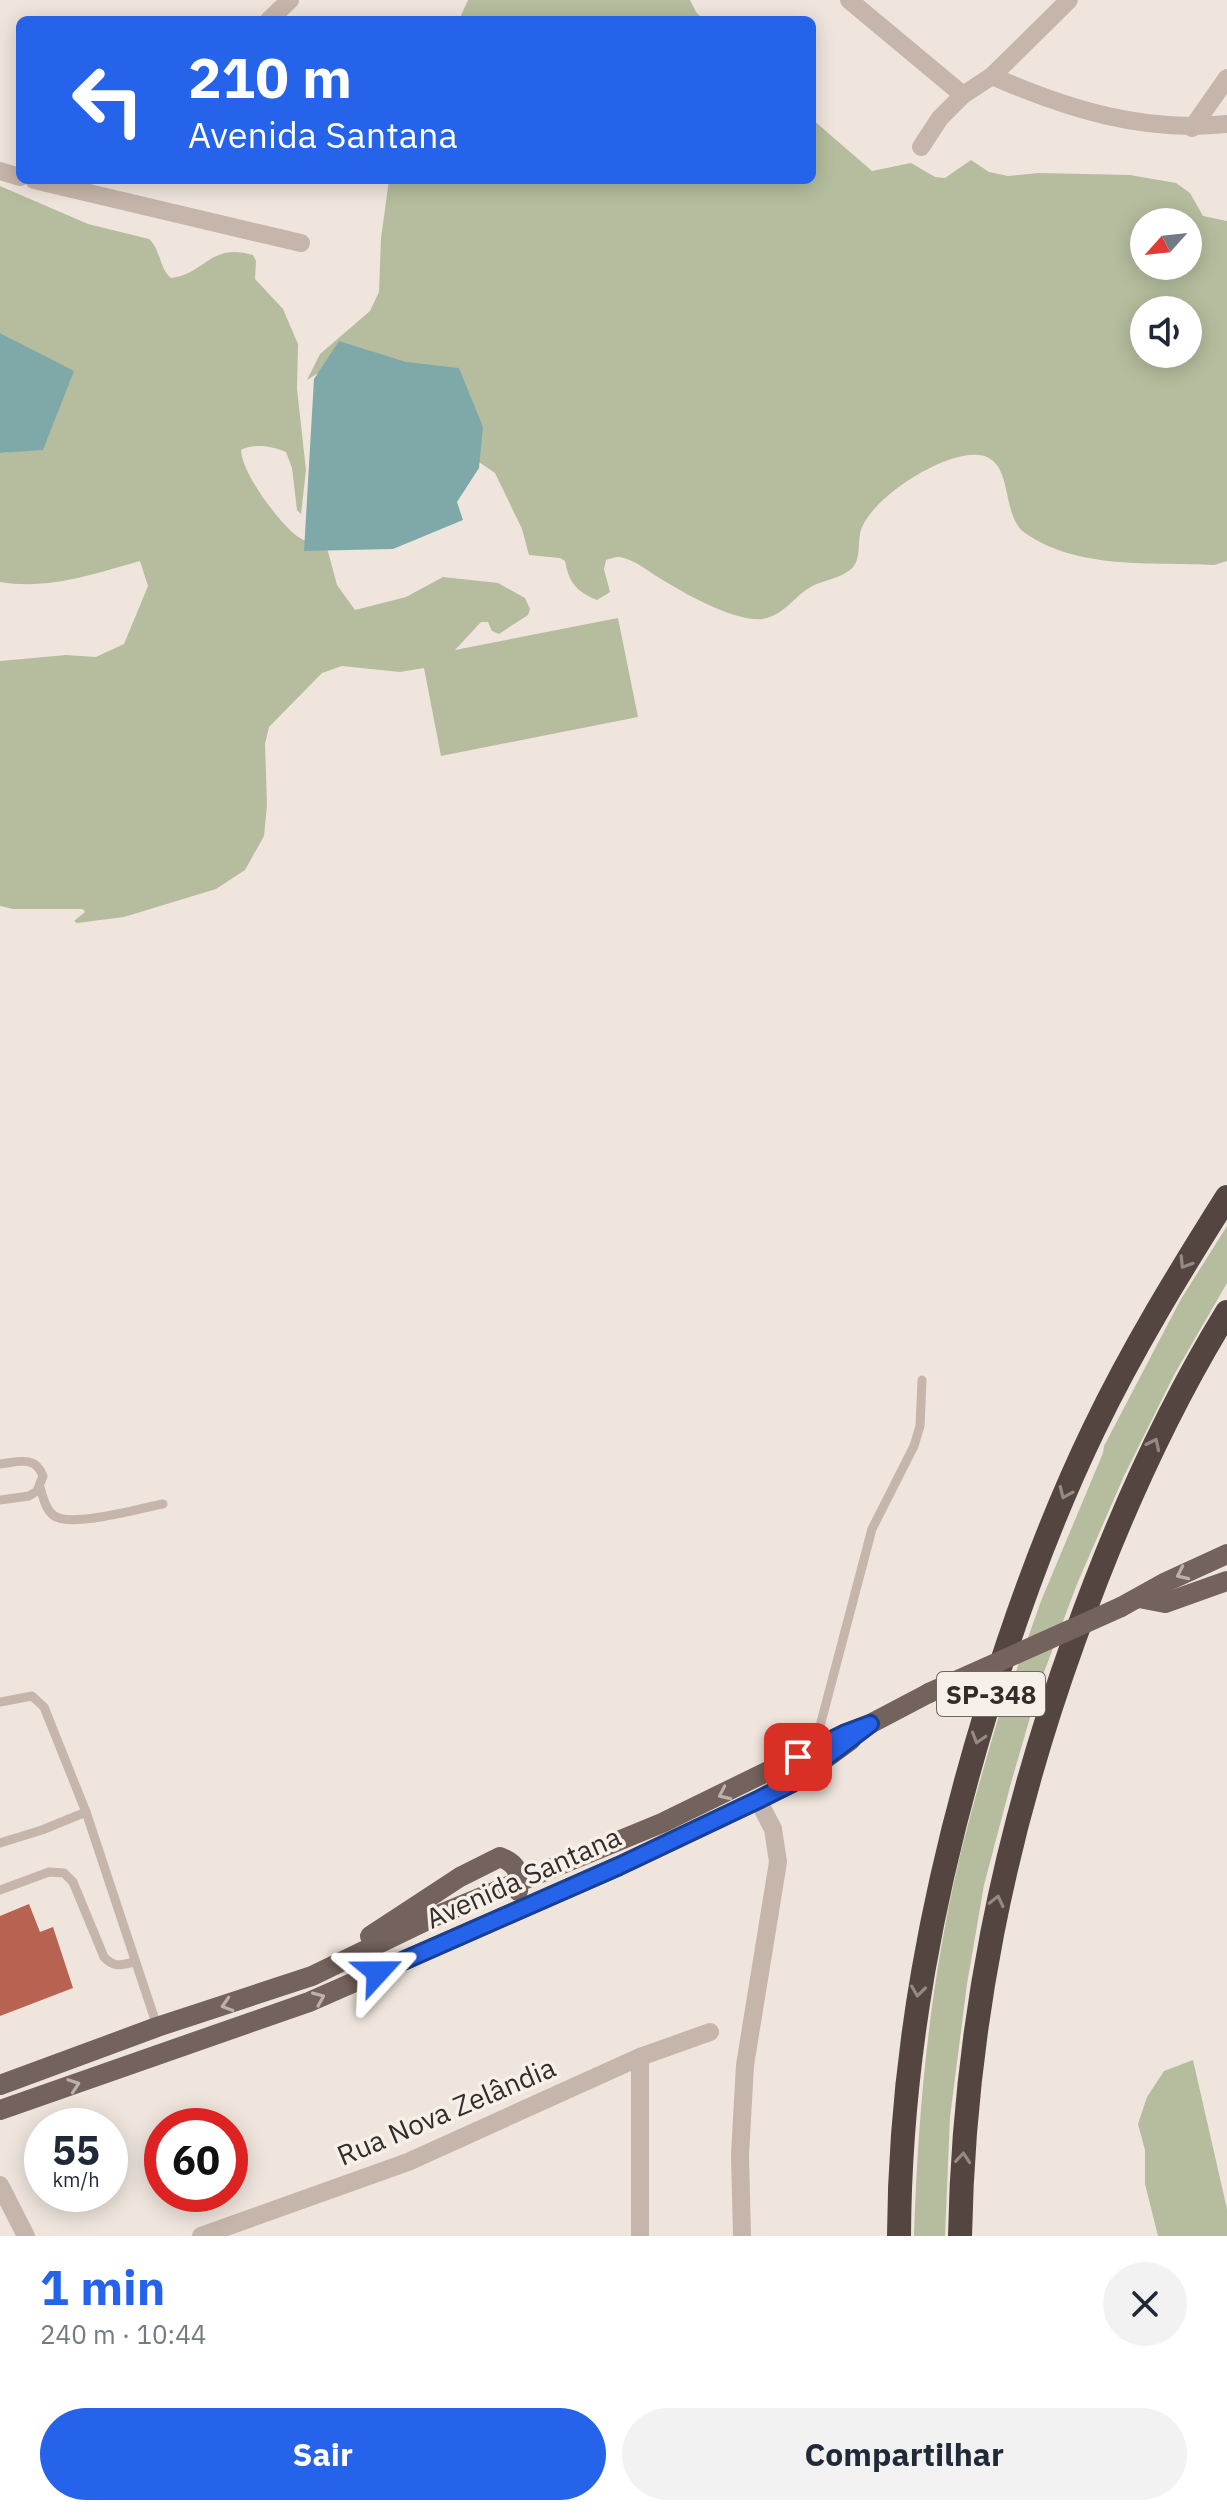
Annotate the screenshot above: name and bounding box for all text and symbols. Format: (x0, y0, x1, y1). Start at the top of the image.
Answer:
text: 210 m (188, 41, 352, 113)
icon: left (56, 48, 160, 152)
text: Avenida Santana (188, 111, 458, 158)
north arrow (1130, 208, 1202, 280)
map controls (1130, 208, 1202, 368)
button: sound (1130, 296, 1202, 368)
one-way arrow (1180, 1254, 1195, 1269)
one-way arrow (1144, 1437, 1160, 1452)
one-way arrow (1058, 1485, 1074, 1500)
one-way arrow (1176, 1564, 1191, 1580)
road number: SP-348 (937, 1672, 1045, 1716)
pin (764, 1723, 832, 1791)
one-way arrow (971, 1731, 987, 1745)
icon: arrive (776, 1735, 820, 1779)
one-way arrow (718, 1784, 732, 1800)
street label: Avenida Santana (420, 1817, 626, 1937)
one-way arrow (988, 1894, 1005, 1908)
position arrow (336, 1930, 420, 2014)
one-way arrow (910, 1984, 927, 1998)
one-way arrow (311, 1991, 325, 2007)
one-way arrow (221, 1996, 235, 2012)
street label: Rua Nova Zelândia (331, 2048, 561, 2174)
one-way arrow (66, 2078, 80, 2094)
speed limit sign: 60 (144, 2108, 248, 2212)
text: 55 (52, 2124, 100, 2176)
one-way arrow (954, 2151, 971, 2164)
text: km/h (52, 2166, 100, 2193)
text: 1 min (40, 2256, 165, 2318)
button: close (1103, 2262, 1187, 2346)
text: 240 m · 10:44 (40, 2317, 206, 2351)
button: Sair (40, 2408, 606, 2500)
button: Compartilhar (622, 2408, 1187, 2500)

